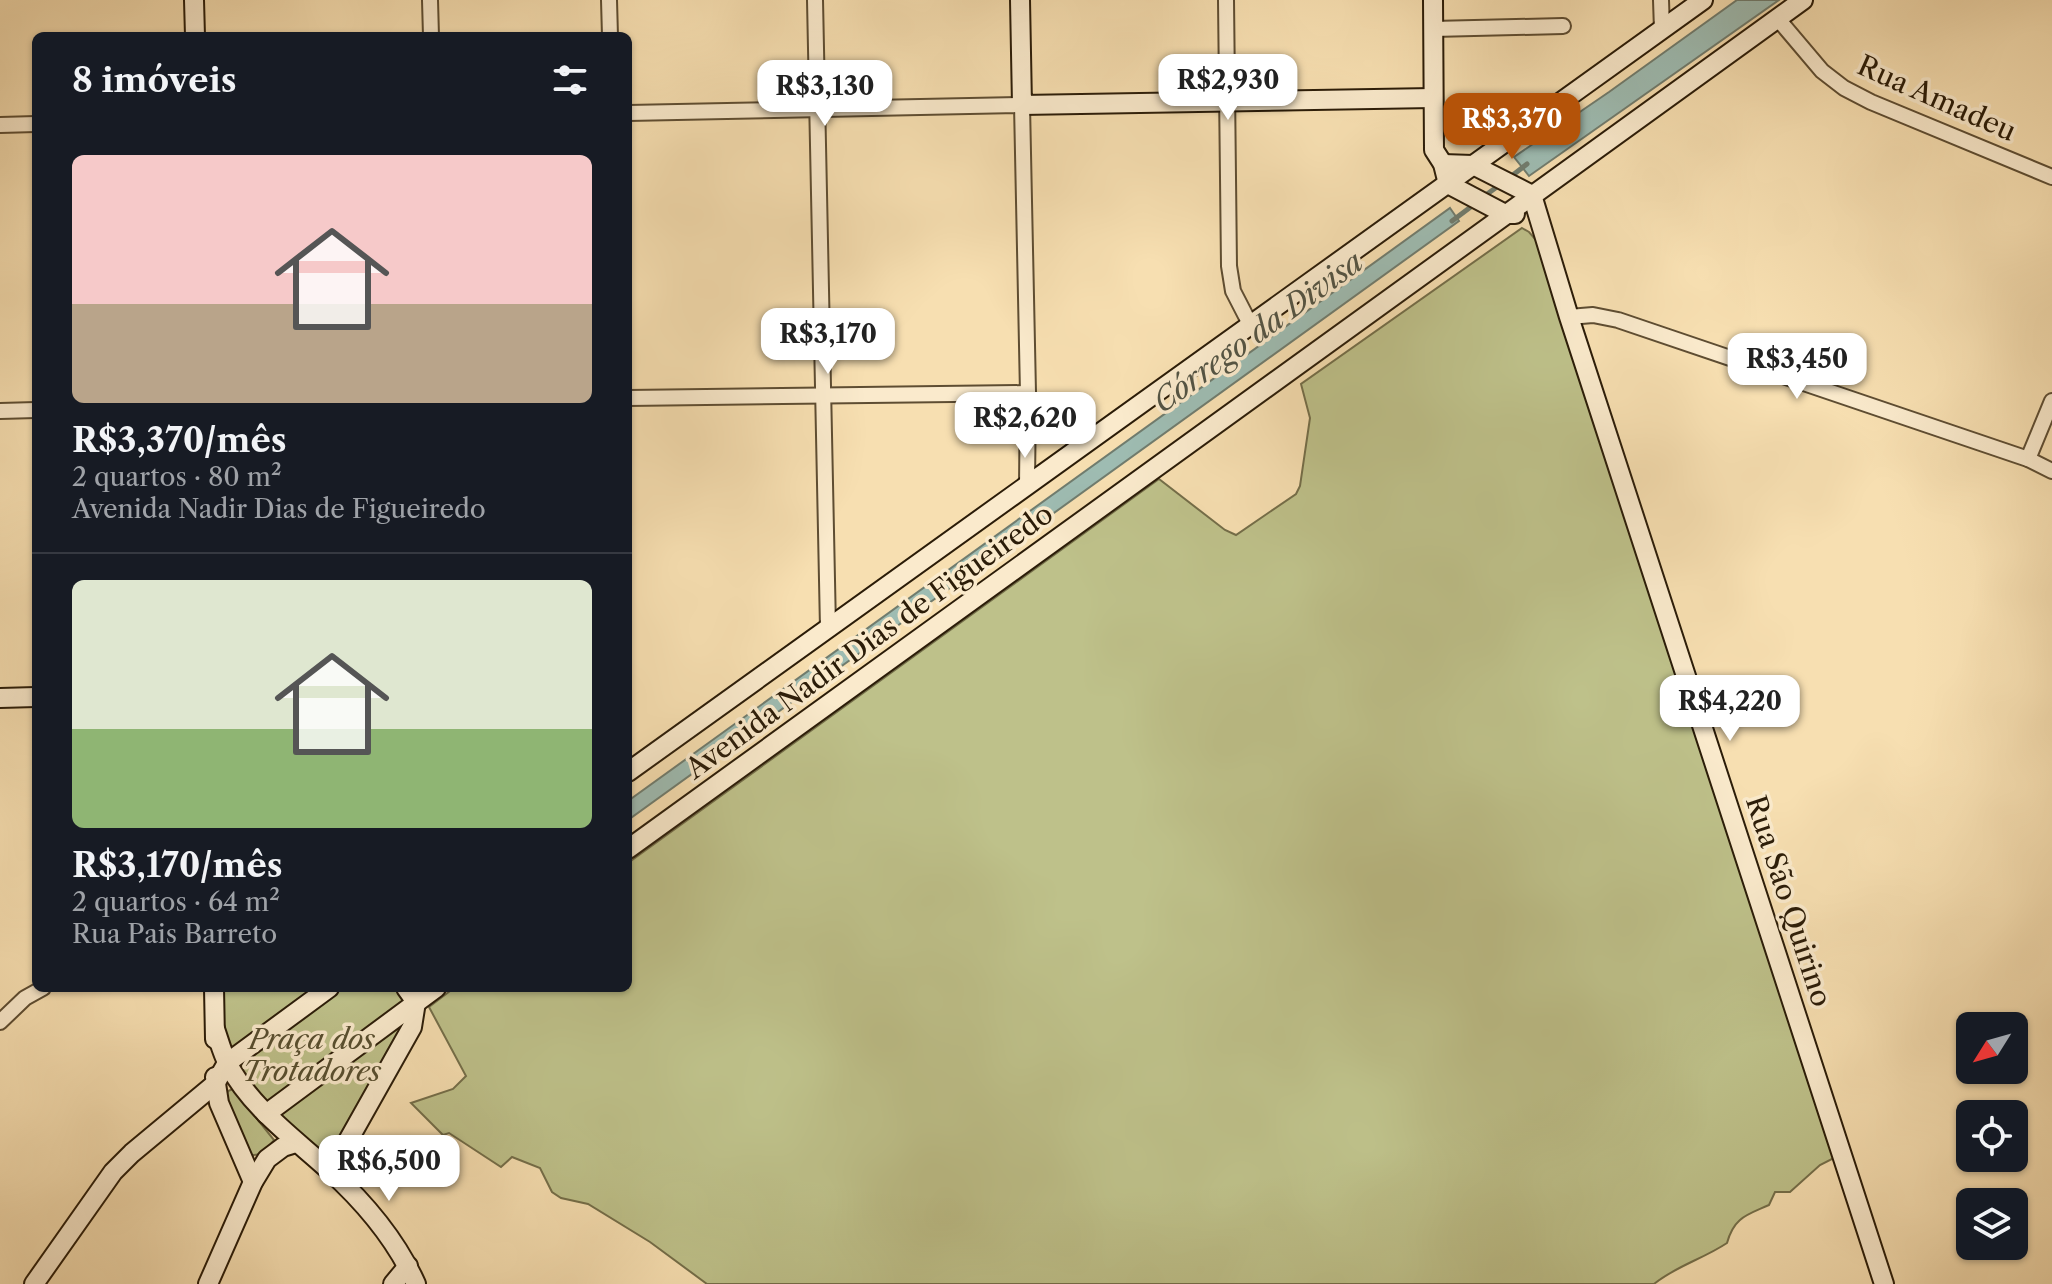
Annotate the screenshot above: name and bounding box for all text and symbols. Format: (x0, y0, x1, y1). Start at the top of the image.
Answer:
street label: Rua Amadeu (1852, 48, 2022, 148)
pin: R$2,930 (1154, 54, 1302, 122)
icon: filters (548, 58, 592, 102)
text: 8 imóveis (72, 59, 237, 101)
pin: R$3,130 (751, 60, 899, 128)
text: R$2,930 (1176, 64, 1280, 96)
text: R$3,130 (775, 70, 875, 102)
pin: R$3,370 (1438, 93, 1586, 161)
text: R$3,370 (1461, 103, 1563, 135)
icon: home (260, 207, 404, 351)
water label: Córrego da Divisa (1146, 243, 1370, 420)
pin: R$3,170 (754, 308, 902, 376)
text: R$3,170 (779, 318, 877, 350)
pin: R$3,450 (1723, 333, 1871, 401)
text: R$3,450 (1746, 343, 1848, 375)
pin: R$2,620 (951, 392, 1099, 460)
text: R$2,620 (973, 402, 1077, 434)
text: R$3,370/mês (72, 419, 286, 461)
text: 2 quartos · 80 m² (72, 461, 282, 493)
text: Avenida Nadir Dias de Figueiredo (72, 493, 486, 525)
street label: Avenida Nadir Dias de Figueiredo (678, 496, 1059, 786)
icon: home (260, 632, 404, 776)
pin: R$4,220 (1656, 675, 1804, 743)
text: R$4,220 (1678, 685, 1782, 717)
street label: Rua São Quirino (1739, 791, 1839, 1011)
text: R$3,170/mês (72, 844, 283, 886)
text: 2 quartos · 64 m² (72, 886, 280, 918)
text: Rua Pais Barreto (72, 918, 277, 950)
north arrow (1956, 1012, 2028, 1084)
map controls (1956, 1012, 2028, 1260)
park label: Praça dos Trotadores (243, 1022, 382, 1088)
button: locate (1956, 1100, 2028, 1172)
pin: R$6,500 (315, 1135, 463, 1203)
text: R$6,500 (337, 1145, 441, 1177)
button: layers (1956, 1188, 2028, 1260)

